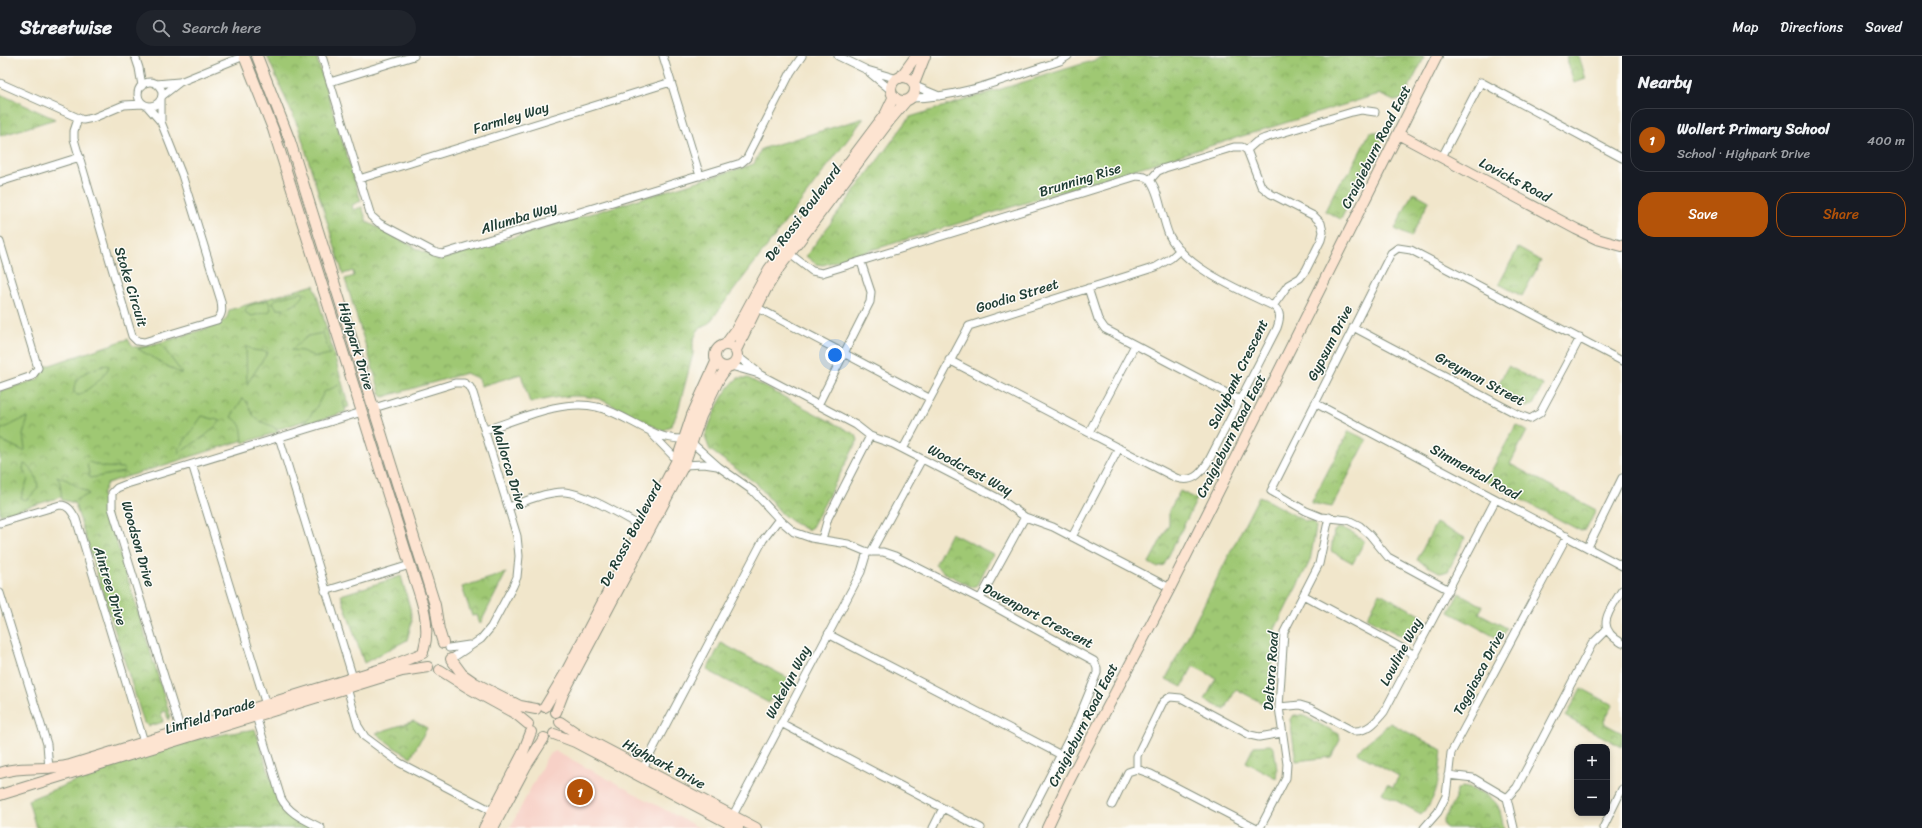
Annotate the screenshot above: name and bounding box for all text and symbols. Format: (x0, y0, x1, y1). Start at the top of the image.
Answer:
search box (136, 10, 416, 46)
text: Streetwise (20, 11, 112, 44)
text: Search here (182, 15, 261, 41)
text: Map (1732, 15, 1758, 40)
text: Directions (1780, 15, 1843, 40)
text: Saved (1865, 15, 1902, 40)
icon: search (150, 17, 172, 39)
text: Nearby (1638, 67, 1692, 97)
street label: Craigieburn Road East (1334, 81, 1418, 213)
street label: Farmley Way (470, 94, 553, 141)
text: Wollert Primary School (1677, 116, 1830, 142)
text: 1 (1649, 129, 1655, 152)
text: 400 m (1867, 129, 1905, 152)
text: School · Highpark Drive (1677, 142, 1810, 165)
street label: Lovicks Road (1475, 151, 1557, 210)
street label: Brunning Rise (1036, 156, 1124, 204)
street label: De Rossi Boulevard (758, 158, 849, 267)
button: Save (1638, 192, 1768, 237)
button: Share (1776, 192, 1906, 237)
street label: Allumba Way (477, 194, 561, 242)
street label: Stoke Circuit (107, 244, 155, 330)
street label: Goodia Street (972, 272, 1062, 320)
street label: Highpark Drive (331, 299, 381, 393)
street label: Gypsum Drive (1300, 300, 1360, 385)
street label: Sallybank Crescent (1201, 315, 1275, 433)
your location (825, 345, 845, 365)
street label: Greyman Street (1431, 345, 1529, 413)
street label: Craigieburn Road East (1189, 370, 1273, 502)
street label: Mallorca Drive (484, 421, 534, 513)
street label: Woodcrest Way (923, 437, 1018, 503)
street label: Simmental Road (1425, 437, 1526, 508)
street label: De Rossi Boulevard (593, 475, 670, 591)
street label: Woodson Drive (114, 498, 162, 590)
street label: Aintree Drive (86, 542, 134, 629)
street label: Davenport Crescent (978, 576, 1098, 656)
street label: Lowline Way (1373, 613, 1430, 691)
street label: Taggiasca Drive (1446, 626, 1512, 720)
street label: Deltora Road (1256, 629, 1286, 711)
street label: Wakelyn Way (758, 640, 818, 723)
street label: Craigieburn Road East (1041, 659, 1125, 791)
street label: Linfield Parade (162, 690, 258, 742)
street label: Highpark Drive (618, 732, 710, 796)
map controls (1574, 744, 1610, 816)
button: + (1574, 744, 1610, 780)
pin: 1 (567, 777, 593, 807)
button: − (1574, 780, 1610, 816)

